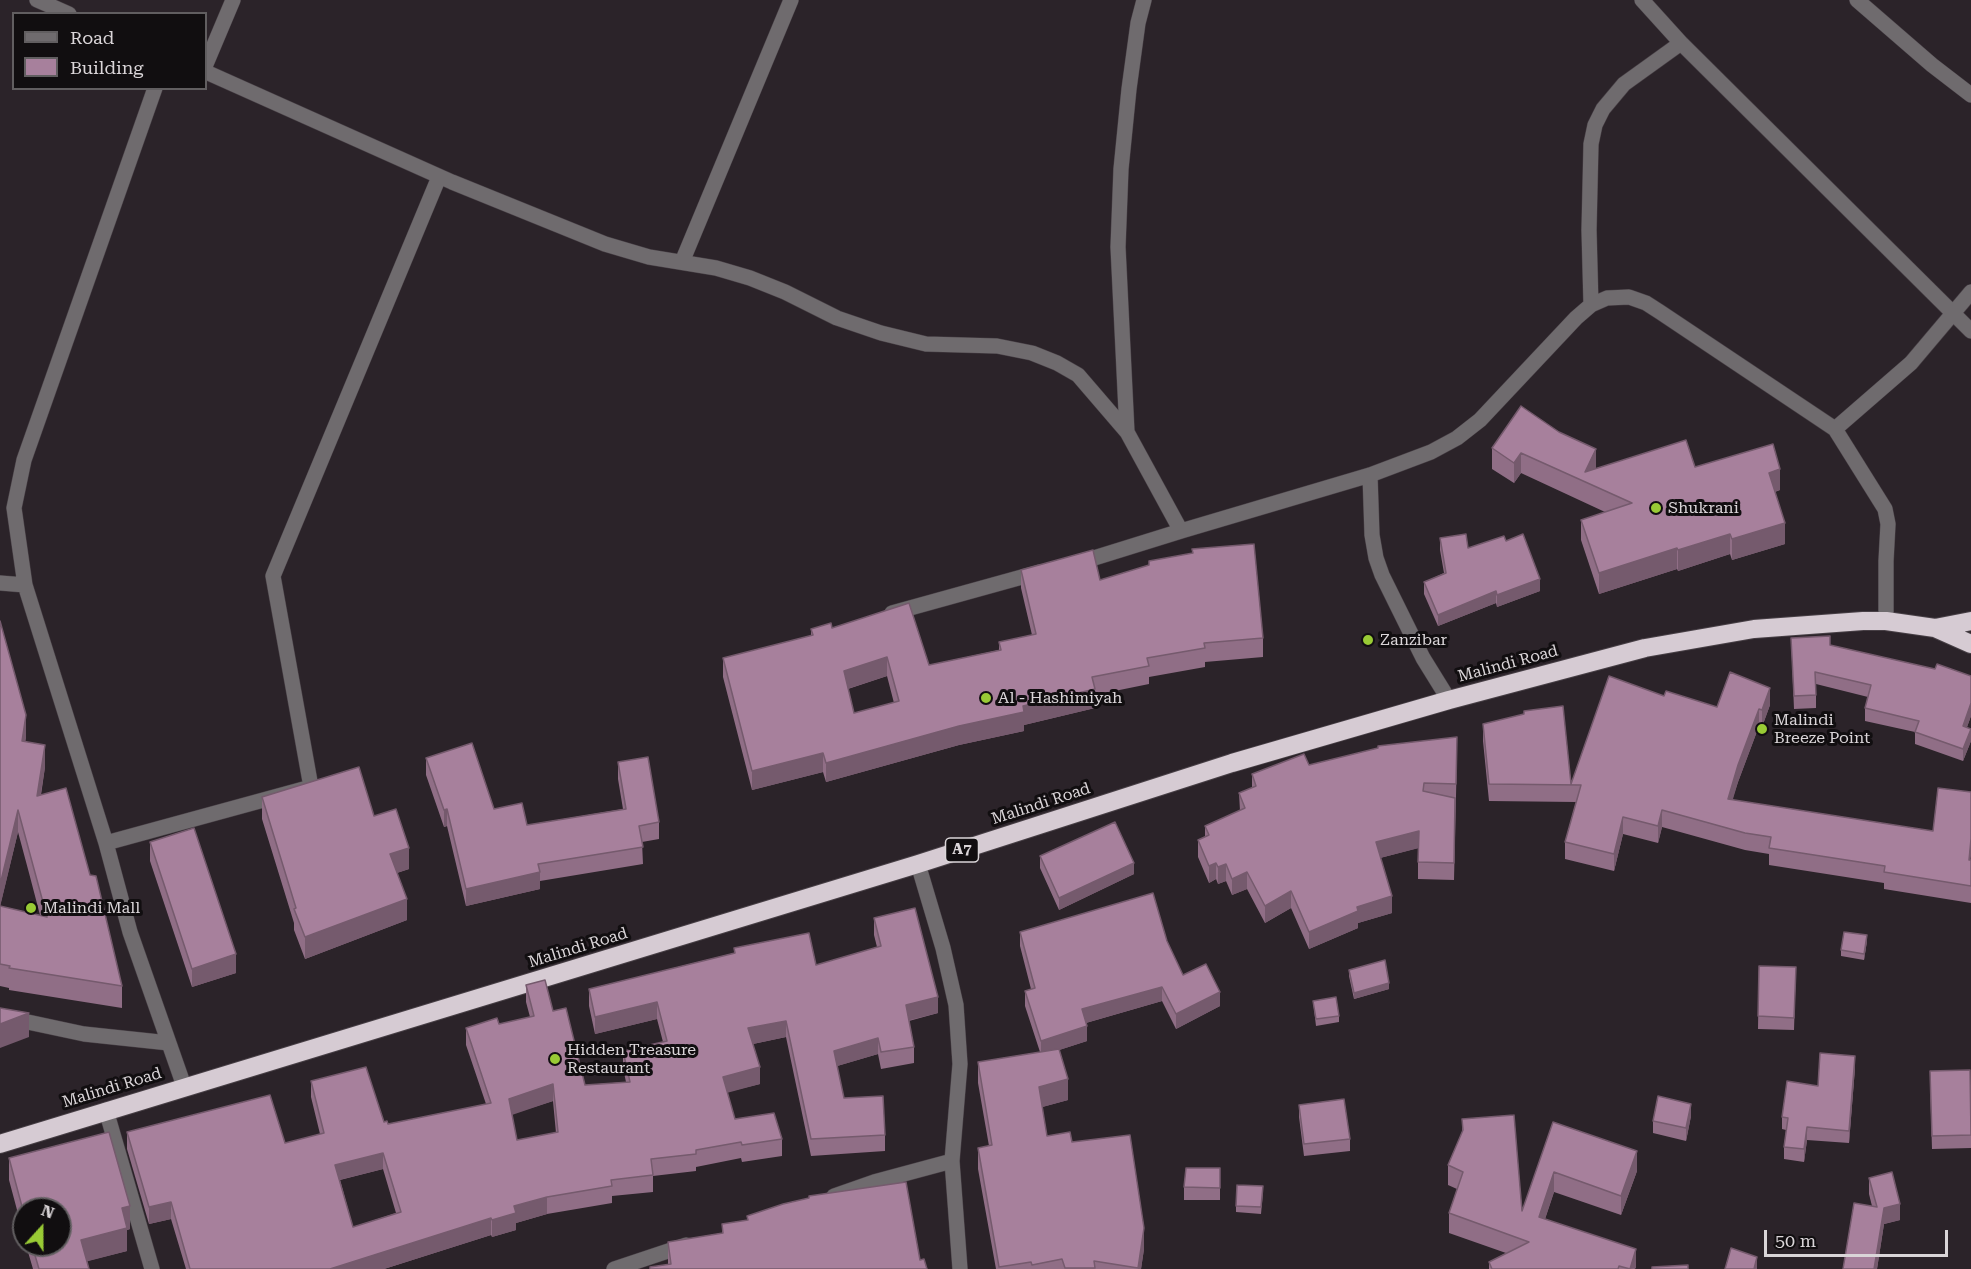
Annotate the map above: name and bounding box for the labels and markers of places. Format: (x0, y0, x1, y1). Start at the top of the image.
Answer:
place label: Shukrani (1668, 498, 1739, 518)
marker: Shukrani (1649, 501, 1663, 515)
place label: Zanzibar (1380, 630, 1447, 650)
marker: Zanzibar (1361, 633, 1375, 647)
place label: Al - Hashimiyah (998, 688, 1122, 708)
marker: Al - Hashimiyah (979, 691, 993, 705)
place label: Malindi Breeze Point (1774, 710, 1870, 748)
marker: Malindi Breeze Point (1755, 722, 1769, 736)
place label: Malindi Mall (43, 898, 140, 918)
marker: Malindi Mall (24, 901, 38, 915)
place label: Hidden Treasure Restaurant (567, 1040, 696, 1078)
marker: Hidden Treasure Restaurant (548, 1052, 562, 1066)

